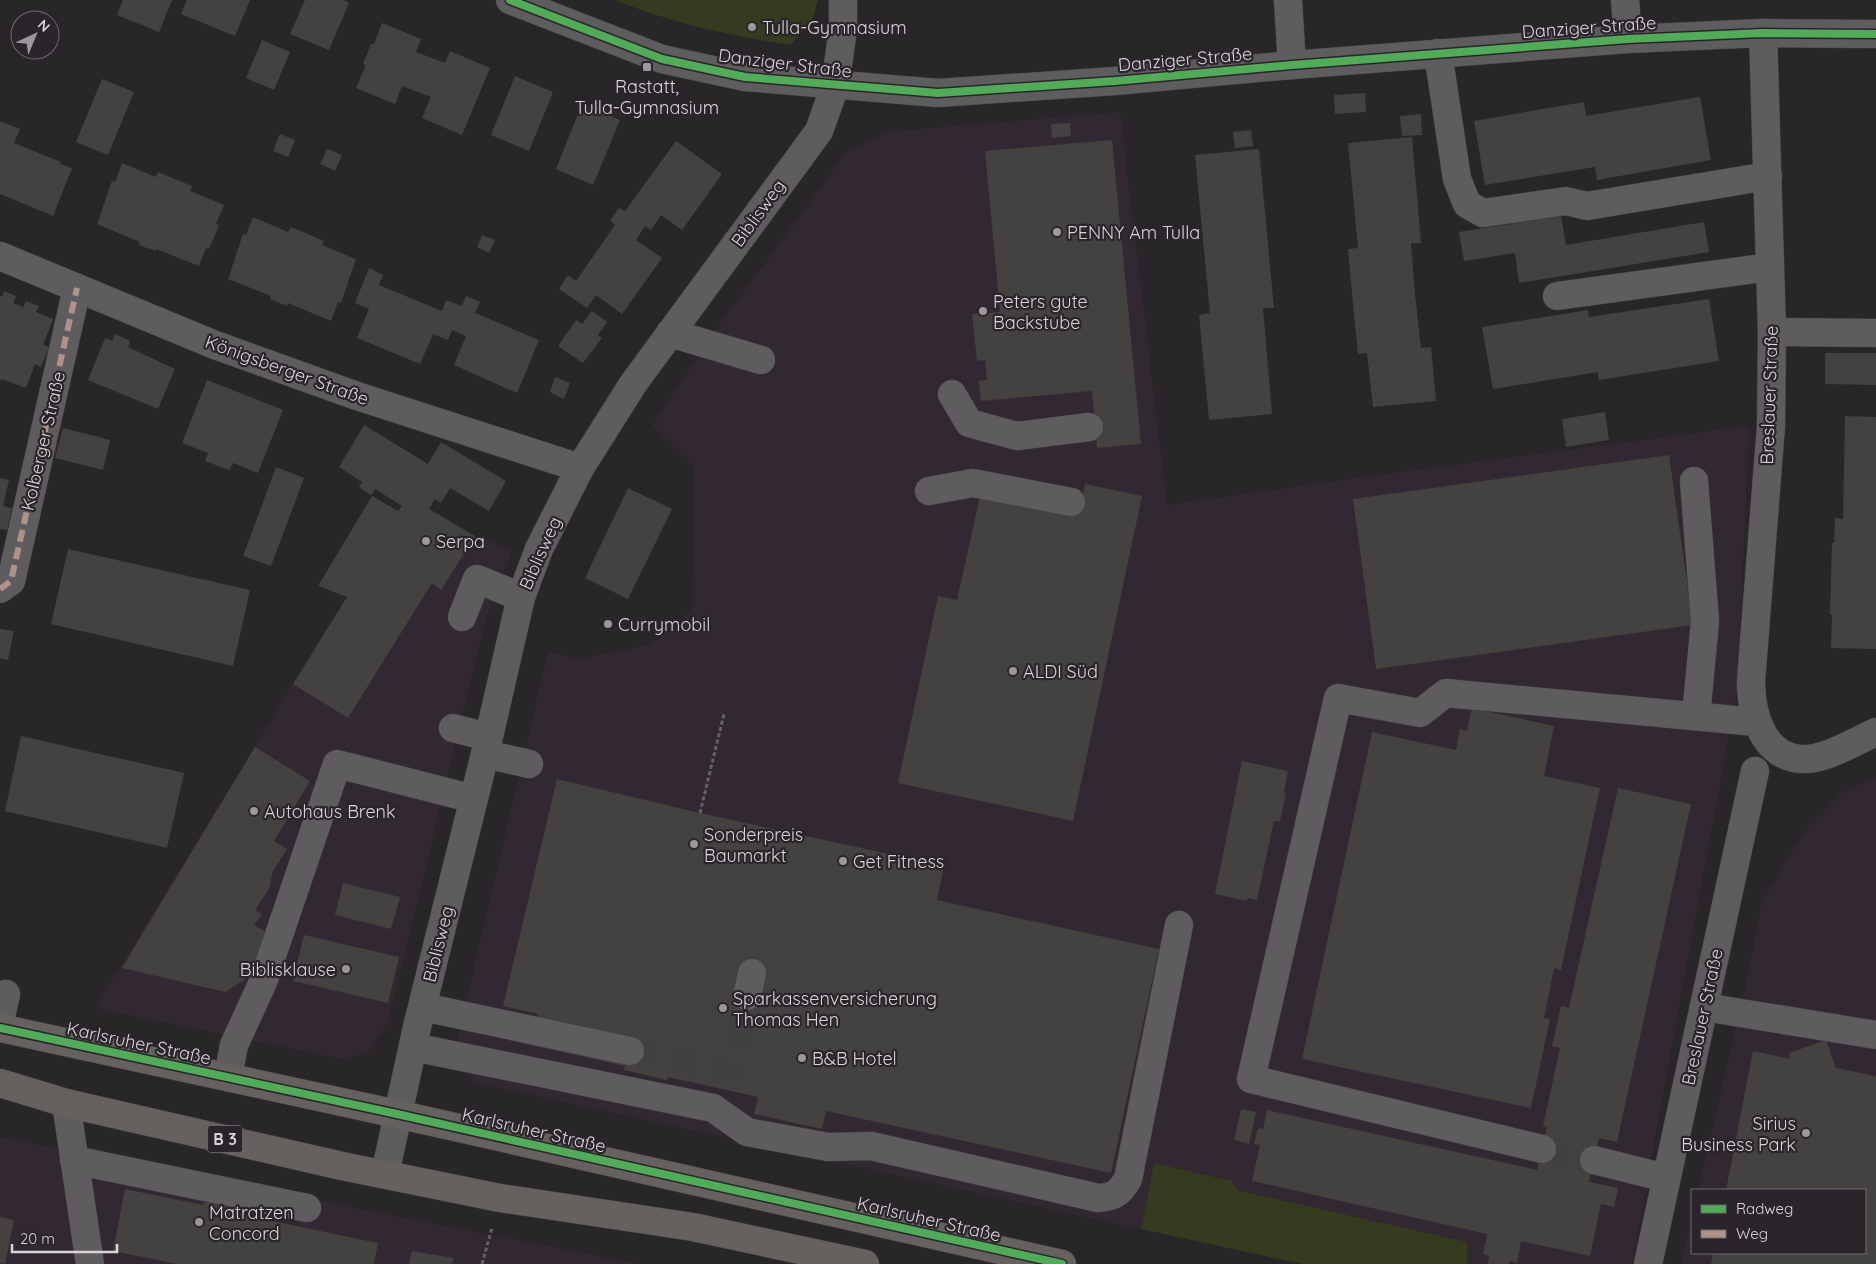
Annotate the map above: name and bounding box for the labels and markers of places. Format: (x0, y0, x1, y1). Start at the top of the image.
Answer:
place label: Tulla-Gymnasium (762, 16, 907, 39)
marker: Tulla-Gymnasium (746, 21, 758, 33)
marker: Rastatt, Tulla-Gymnasium (641, 61, 653, 73)
place label: Rastatt, Tulla-Gymnasium (575, 75, 719, 119)
place label: PENNY Am Tulla (1067, 221, 1200, 244)
marker: PENNY Am Tulla (1051, 226, 1063, 238)
place label: Peters gute Backstube (993, 290, 1088, 334)
marker: Peters gute Backstube (977, 305, 989, 317)
place label: Serpa (436, 530, 485, 553)
marker: Serpa (420, 535, 432, 547)
place label: Currymobil (618, 613, 710, 636)
marker: Currymobil (602, 618, 614, 630)
place label: ALDI Süd (1023, 660, 1098, 683)
marker: ALDI Süd (1007, 665, 1019, 677)
place label: Autohaus Brenk (264, 800, 396, 823)
marker: Autohaus Brenk (248, 805, 260, 817)
place label: Sonderpreis Baumarkt (704, 823, 803, 867)
marker: Sonderpreis Baumarkt (688, 838, 700, 850)
place label: Get Fitness (853, 850, 944, 873)
marker: Get Fitness (837, 855, 849, 867)
place label: Biblisklause (240, 958, 336, 981)
marker: Biblisklause (340, 963, 352, 975)
place label: Sparkassenversicherung Thomas Hen (733, 987, 937, 1031)
marker: Sparkassenversicherung Thomas Hen (717, 1002, 729, 1014)
place label: B&B Hotel (812, 1047, 897, 1070)
marker: B&B Hotel (796, 1052, 808, 1064)
place label: Sirius Business Park (1681, 1112, 1796, 1156)
marker: Sirius Business Park (1800, 1127, 1812, 1139)
place label: Matratzen Concord (209, 1201, 294, 1245)
marker: Matratzen Concord (193, 1216, 205, 1228)

